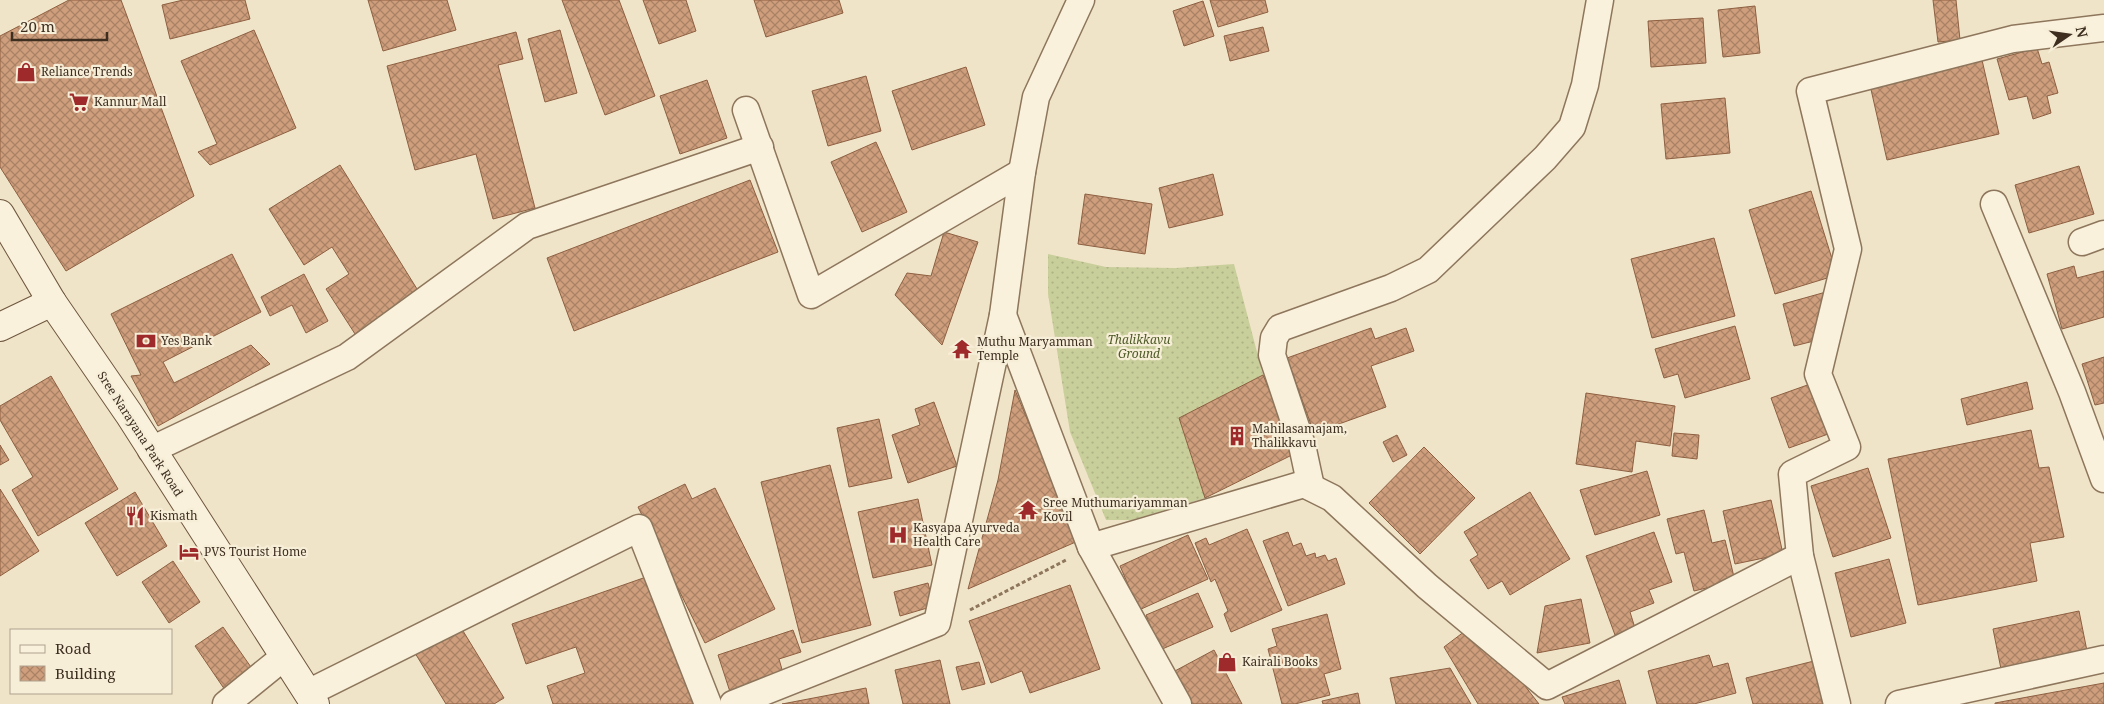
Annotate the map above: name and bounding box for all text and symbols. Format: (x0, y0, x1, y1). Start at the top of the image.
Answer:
scale bar (12, 10, 108, 42)
north arrow (2044, 10, 2094, 60)
text: 20 m (20, 16, 55, 36)
text: N (2072, 24, 2093, 39)
shop icon: Reliance Trends (15, 61, 37, 83)
place label: Reliance Trends (41, 63, 133, 80)
supermarket icon: Kannur Mall (68, 91, 90, 113)
place label: Kannur Mall (94, 93, 167, 110)
bank icon: Yes Bank (135, 330, 157, 352)
park label: Thalikkavu Ground (1107, 331, 1171, 362)
place label: Yes Bank (160, 332, 213, 349)
place label: Muthu Maryamman Temple (977, 333, 1093, 364)
temple icon: Muthu Maryamman Temple (951, 338, 973, 360)
street label: Sree Narayana Park Road (94, 368, 188, 500)
place label: Mahilasamajam, Thalikkavu (1252, 420, 1347, 451)
building icon: Mahilasamajam, Thalikkavu (1226, 425, 1248, 447)
place label: Sree Muthumariyamman Kovil (1043, 494, 1188, 525)
temple icon: Sree Muthumariyamman Kovil (1017, 499, 1039, 521)
restaurant icon: Kismath (124, 505, 146, 527)
place label: Kismath (150, 507, 198, 524)
place label: Kasyapa Ayurveda Health Care (913, 519, 1020, 550)
hospital icon: Kasyapa Ayurveda Health Care (887, 524, 909, 546)
hotel icon: PVS Tourist Home (178, 541, 200, 563)
place label: PVS Tourist Home (204, 543, 307, 560)
legend (10, 629, 172, 694)
text: Road (55, 638, 91, 658)
shop icon: Kairali Books (1216, 651, 1238, 673)
place label: Kairali Books (1242, 653, 1318, 670)
text: Building (55, 663, 116, 683)

